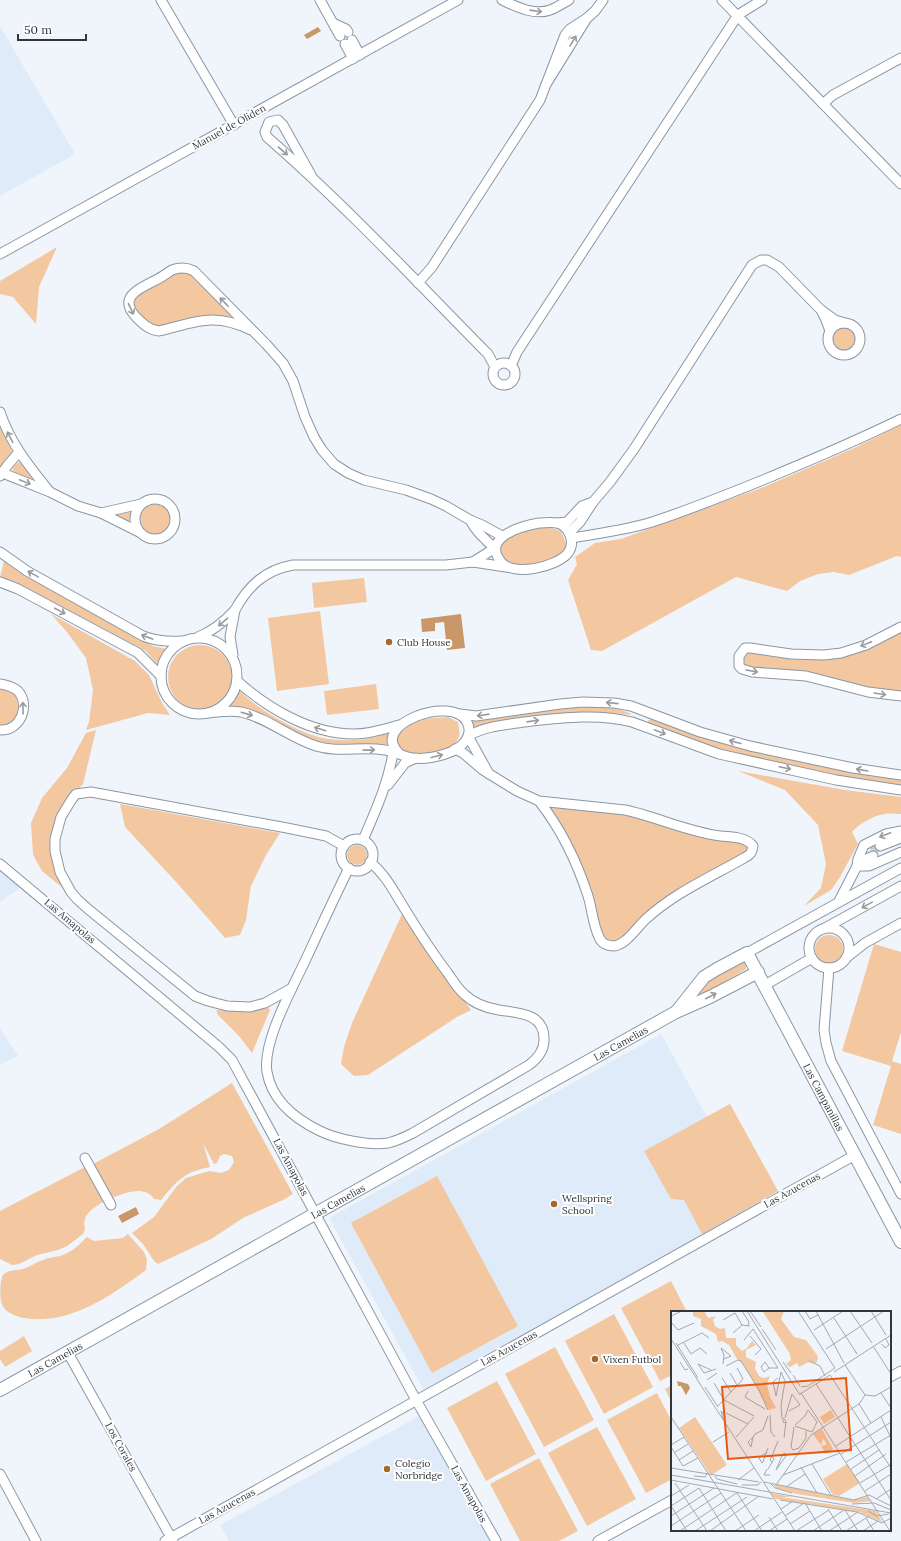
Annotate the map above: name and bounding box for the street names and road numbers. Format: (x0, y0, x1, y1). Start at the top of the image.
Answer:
street label: Manuel de Oliden (190, 101, 268, 153)
street label: Las Amapolas (42, 896, 99, 946)
street label: Las Camelias (591, 1022, 650, 1063)
street label: Las Campanillas (800, 1061, 847, 1134)
street label: Las Amapolas (270, 1136, 312, 1198)
street label: Las Azucenas (761, 1169, 823, 1211)
street label: Las Camelias (308, 1181, 368, 1222)
street label: Las Azucenas (478, 1327, 540, 1369)
street label: Las Camelias (25, 1339, 85, 1380)
street label: Los Corales (102, 1420, 140, 1474)
street label: Las Amapolas (448, 1463, 490, 1525)
street label: Las Azucenas (196, 1485, 258, 1527)

